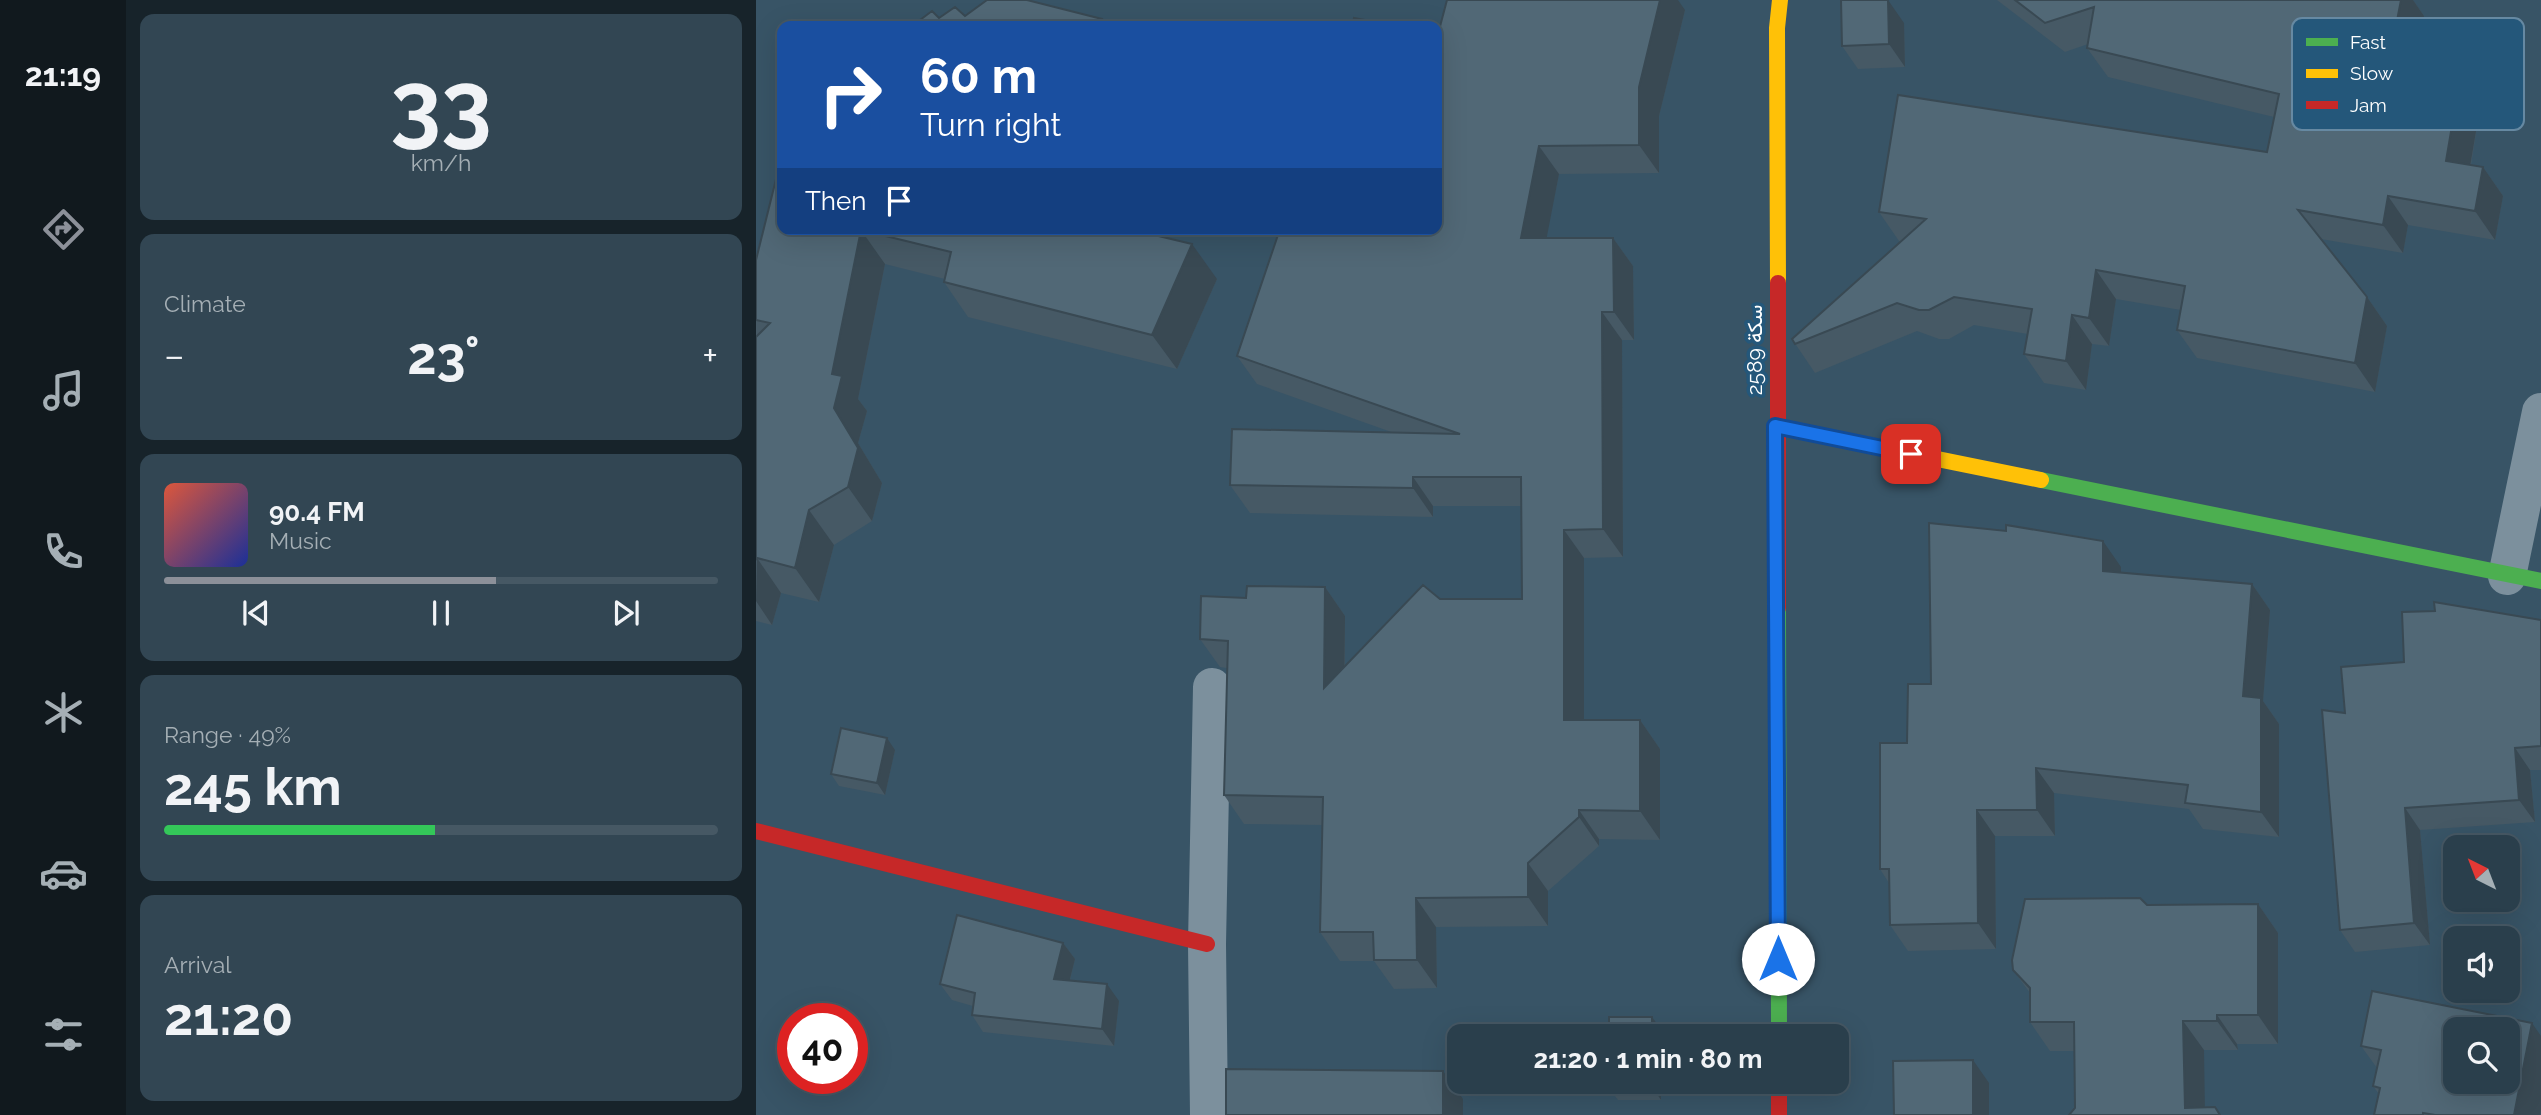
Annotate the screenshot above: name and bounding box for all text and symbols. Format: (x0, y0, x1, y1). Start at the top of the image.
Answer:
legend (2292, 18, 2524, 130)
text: Fast (2350, 31, 2386, 53)
text: 60 m (920, 47, 1037, 104)
icon: right (805, 49, 896, 140)
text: 33 (390, 50, 492, 157)
text: 21:19 (25, 56, 101, 93)
text: Slow (2350, 62, 2394, 84)
text: Jam (2350, 94, 2387, 116)
text: Turn right (920, 106, 1061, 143)
text: km/h (411, 149, 471, 176)
icon: arrive (880, 182, 918, 220)
text: Then (805, 186, 866, 216)
icon: directions (39, 205, 88, 254)
text: Climate (164, 290, 246, 317)
street label: سكة 2589 (1742, 305, 1767, 395)
text: 23° (407, 325, 480, 386)
text: − (164, 333, 184, 378)
text: + (702, 333, 718, 378)
icon: music (39, 366, 88, 415)
pin (1881, 424, 1941, 484)
icon: arrive (1892, 435, 1930, 473)
text: 90.4 FM (269, 497, 365, 527)
icon: phone (39, 527, 88, 576)
text: Music (269, 527, 332, 554)
icon: previous (237, 594, 275, 632)
icon: pause (422, 594, 460, 632)
icon: next (607, 594, 645, 632)
icon: climate (39, 688, 88, 737)
text: Range · 49% (164, 721, 291, 748)
text: 245 km (164, 756, 342, 817)
north arrow (2443, 835, 2520, 912)
map controls (2443, 835, 2520, 1094)
icon: car (39, 849, 88, 898)
position arrow (1741, 922, 1815, 996)
button: sound (2443, 926, 2520, 1003)
text: Arrival (164, 951, 231, 978)
text: 21:20 (164, 986, 293, 1047)
speed limit sign: 40 (777, 1003, 868, 1094)
icon: filters (39, 1010, 88, 1059)
button: search (2443, 1017, 2520, 1094)
text: 21:20 · 1 min · 80 m (1534, 1044, 1762, 1074)

